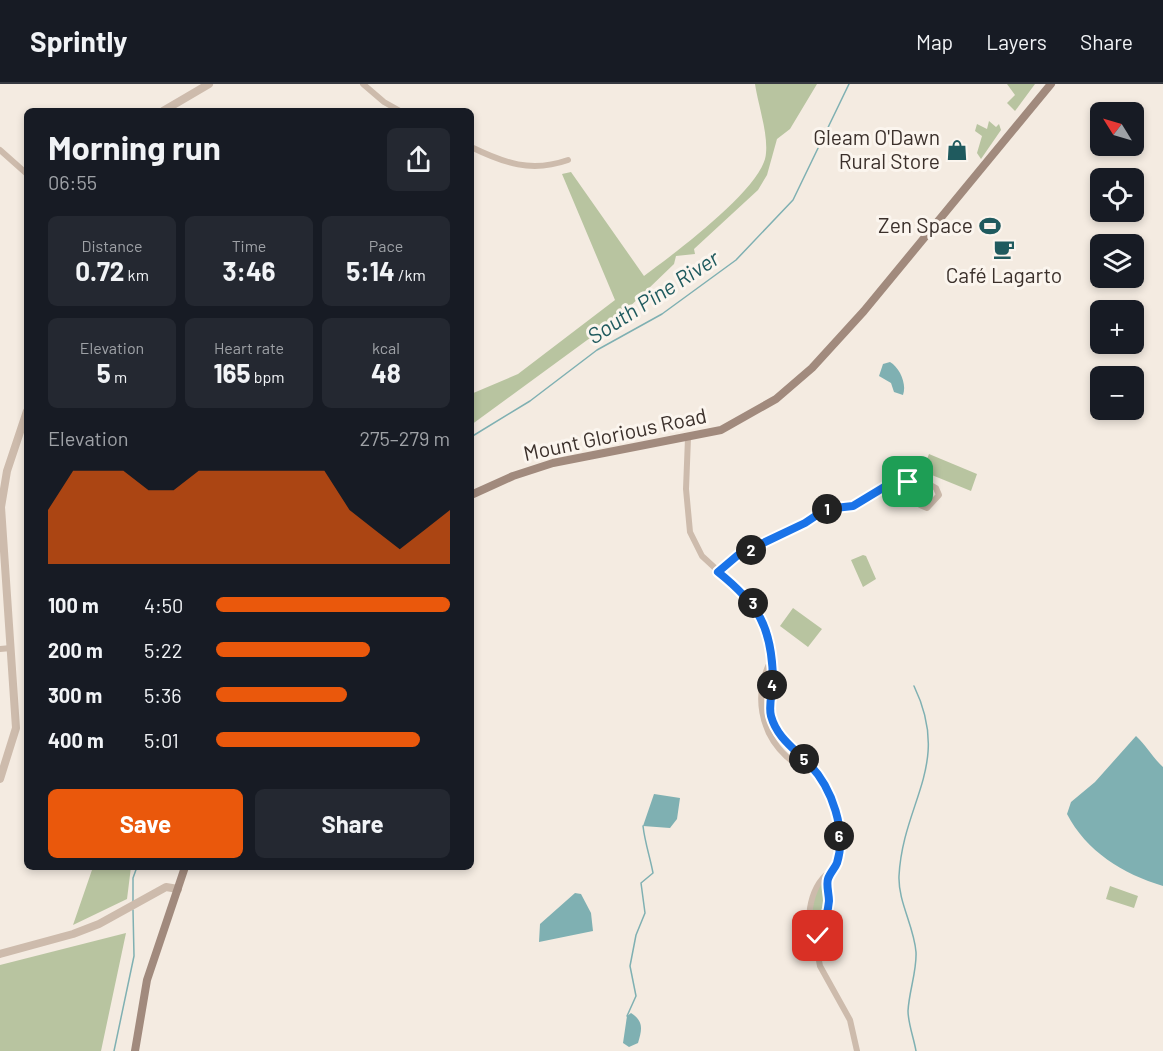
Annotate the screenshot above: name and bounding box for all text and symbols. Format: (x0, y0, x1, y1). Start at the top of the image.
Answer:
text: Sprintly (30, 24, 127, 58)
text: Map (916, 29, 953, 54)
text: Layers (986, 29, 1047, 54)
text: Share (1080, 29, 1133, 54)
north arrow (1090, 102, 1144, 156)
map controls (1090, 102, 1144, 420)
place label: Gleam O'Dawn Rural Store (813, 124, 940, 173)
text: Morning run (48, 127, 221, 167)
button: share (387, 128, 450, 191)
shop icon: Gleam O'Dawn Rural Store (945, 138, 969, 162)
button: locate (1090, 168, 1144, 222)
text: 06:55 (48, 170, 97, 194)
place label: Zen Space (878, 212, 973, 237)
sports icon: Zen Space (978, 214, 1002, 238)
button: layers (1090, 234, 1144, 288)
text: Distance (82, 236, 142, 255)
text: Time (232, 236, 266, 255)
text: Pace (369, 236, 403, 255)
cafe icon: Café Lagarto (992, 237, 1016, 261)
water label: South Pine River (582, 243, 724, 348)
text: 0.72 (75, 255, 124, 286)
text: 3:46 (222, 255, 276, 286)
text: 5:14 (346, 255, 395, 286)
place label: Café Lagarto (946, 262, 1062, 287)
text: km (124, 265, 149, 284)
text: /km (395, 265, 426, 284)
button: + (1090, 300, 1144, 354)
text: Elevation (80, 338, 144, 357)
text: Heart rate (214, 338, 284, 357)
text: kcal (372, 338, 400, 357)
text: 5 (97, 357, 111, 388)
text: 165 (213, 357, 251, 388)
text: 48 (371, 357, 401, 388)
button: − (1090, 366, 1144, 420)
text: m (111, 367, 127, 386)
text: bpm (251, 367, 285, 386)
street label: Mount Glorious Road (521, 402, 708, 465)
text: Elevation (48, 426, 129, 450)
text: 275–279 m (359, 426, 450, 450)
pin (882, 456, 933, 507)
icon: arrive (891, 465, 924, 498)
pin: 1 (812, 494, 842, 524)
text: 1 (824, 499, 830, 518)
pin: 2 (736, 535, 766, 565)
text: 2 (747, 540, 755, 559)
pin: 3 (738, 588, 768, 618)
text: 100 m (48, 593, 99, 617)
text: 4:50 (144, 593, 183, 617)
text: 3 (749, 593, 757, 612)
text: 200 m (48, 638, 103, 662)
text: 5:22 (144, 638, 183, 662)
pin: 4 (757, 670, 787, 700)
text: 4 (767, 675, 777, 694)
text: 300 m (48, 683, 102, 707)
text: 5:36 (144, 683, 182, 707)
text: 400 m (48, 728, 104, 752)
text: 5:01 (144, 728, 179, 752)
pin: 5 (789, 744, 819, 774)
text: 5 (800, 749, 808, 768)
button: Save (48, 789, 243, 858)
button: Share (255, 789, 450, 858)
pin: 6 (824, 821, 854, 851)
text: 6 (835, 826, 843, 845)
pin (792, 910, 843, 961)
icon: check (801, 919, 834, 952)

